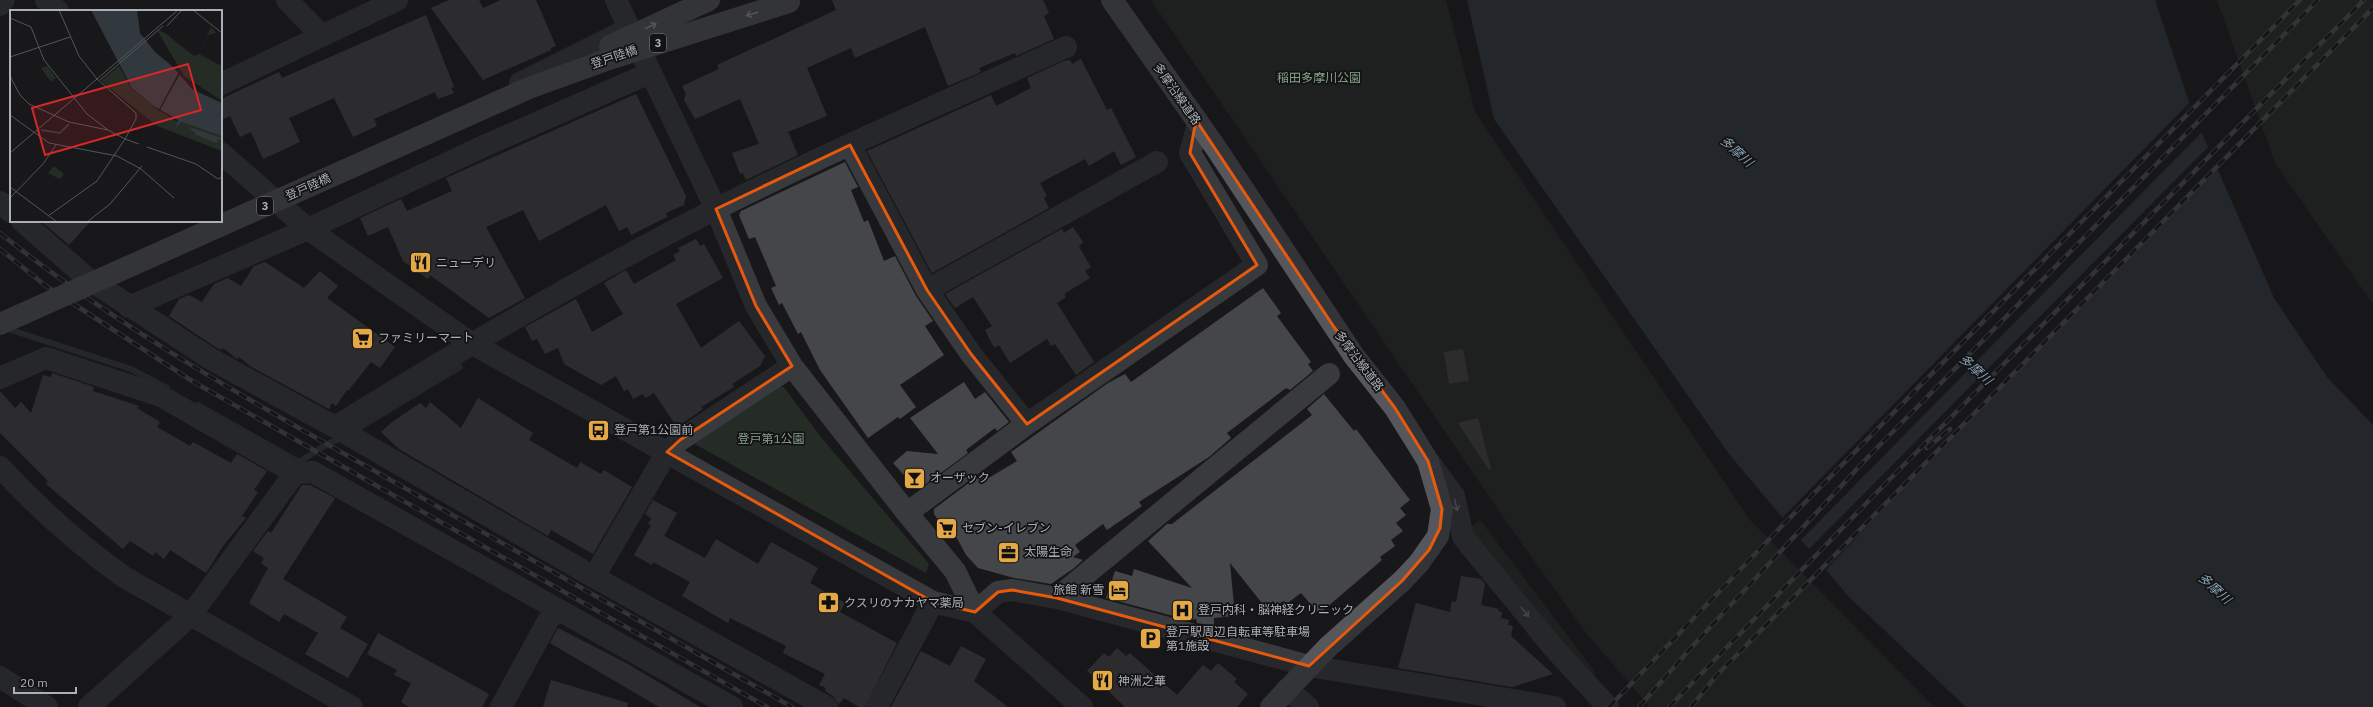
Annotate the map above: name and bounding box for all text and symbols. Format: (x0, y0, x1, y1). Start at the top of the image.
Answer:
inset map (10, 10, 222, 222)
one-way arrow (745, 11, 758, 18)
one-way arrow (645, 22, 657, 30)
road number: 3 (650, 34, 666, 52)
street label: 登戸陸橋 (589, 42, 639, 71)
street label: 多摩沿線道路 (1151, 60, 1204, 128)
park label: 稲田多摩川公園 (1277, 70, 1361, 85)
water label: 多摩川 (1716, 132, 1758, 172)
street label: 登戸陸橋 (283, 170, 333, 203)
road number: 3 (257, 197, 273, 215)
restaurant icon: ニューデリ (408, 250, 434, 276)
place label: ニューデリ (436, 255, 496, 270)
supermarket icon: ファミリーマート (349, 325, 375, 351)
street label: 多摩沿線道路 (1332, 327, 1387, 394)
place label: ファミリーマート (378, 330, 474, 345)
water label: 多摩川 (1955, 350, 1997, 390)
bus stop icon: 登戸第1公園前 (586, 417, 612, 443)
place label: 登戸第1公園前 (614, 422, 693, 437)
park label: 登戸第1公園 (737, 431, 805, 446)
bar icon: オーザック (902, 465, 928, 491)
place label: オーザック (930, 470, 990, 485)
one-way arrow (1453, 498, 1461, 511)
supermarket icon: セブン-イレブン (934, 515, 960, 541)
place label: セブン-イレブン (962, 520, 1051, 535)
office icon: 太陽生命 (996, 539, 1022, 565)
place label: 太陽生命 (1024, 544, 1072, 559)
water label: 多摩川 (2194, 569, 2236, 609)
hotel icon: 旅館 新雪 (1106, 577, 1132, 603)
place label: 旅館 新雪 (1053, 582, 1104, 597)
pharmacy icon: クスリのナカヤマ薬局 (815, 590, 841, 616)
place label: クスリのナカヤマ薬局 (844, 595, 964, 610)
hospital icon: 登戸内科・脳神経クリニック (1170, 597, 1196, 623)
place label: 登戸内科・脳神経クリニック (1198, 602, 1354, 617)
one-way arrow (1520, 607, 1529, 618)
place label: 登戸駅周辺自転車等駐車場 第1施設 (1166, 624, 1310, 653)
parking icon: 登戸駅周辺自転車等駐車場 第1施設 (1138, 626, 1164, 652)
restaurant icon: 神洲之華 (1090, 668, 1116, 694)
scale bar (14, 669, 76, 695)
place label: 神洲之華 (1118, 673, 1166, 688)
text: 20 m (20, 675, 48, 690)

